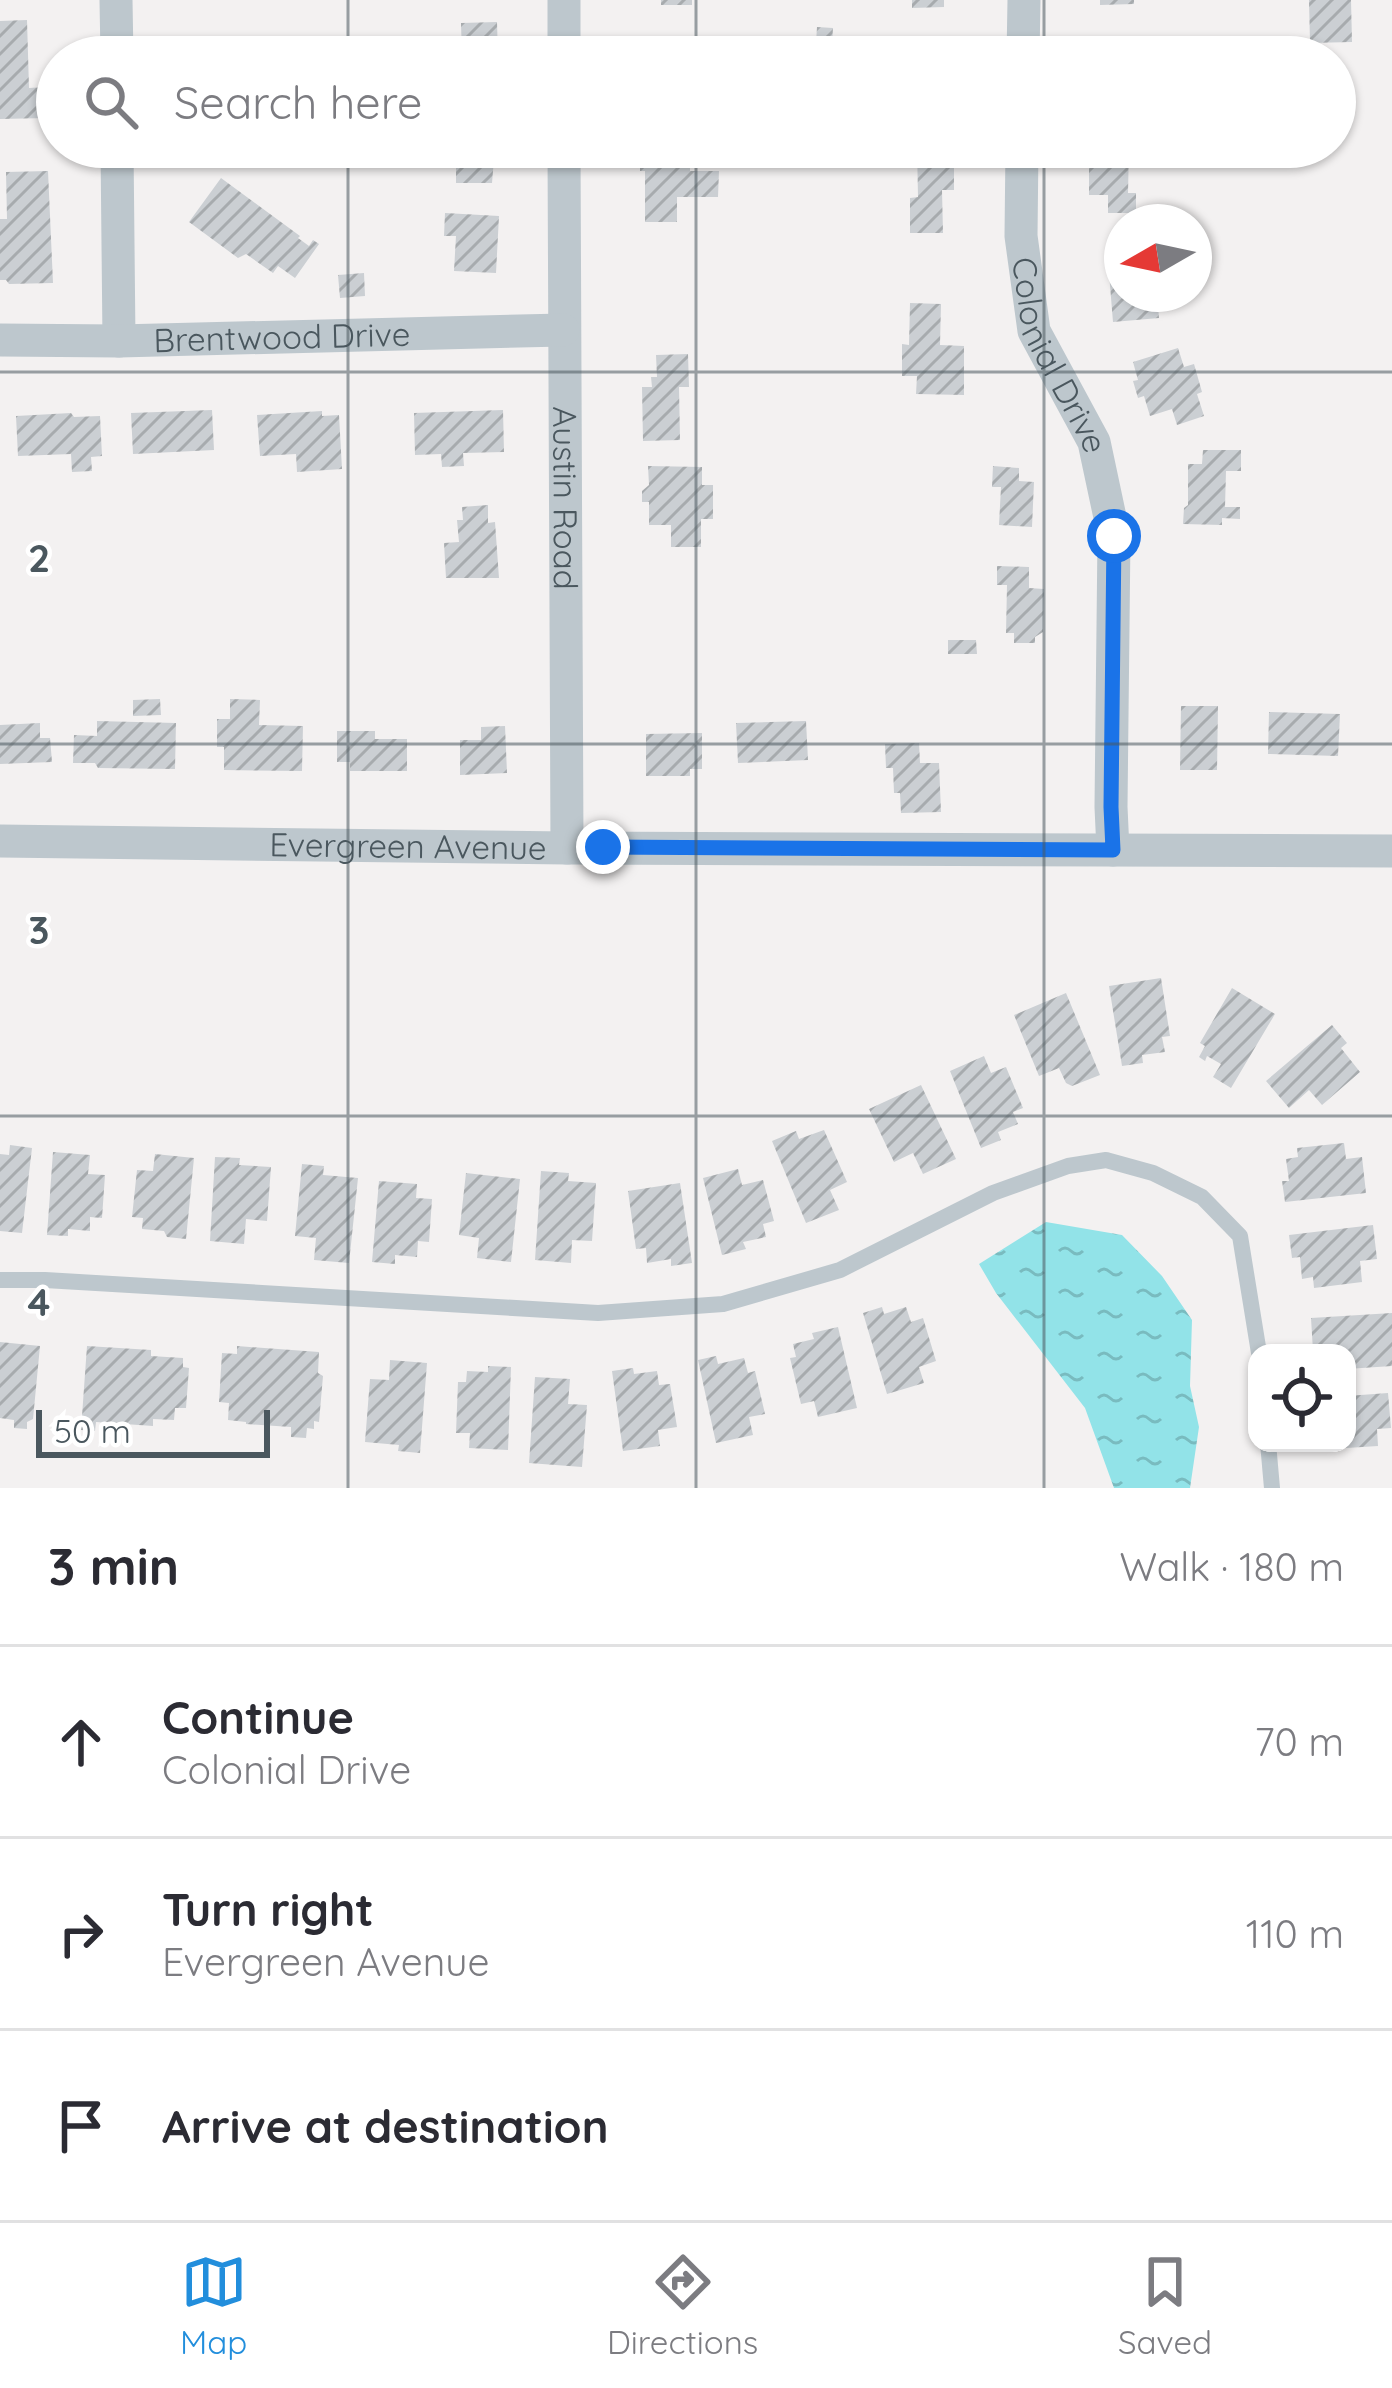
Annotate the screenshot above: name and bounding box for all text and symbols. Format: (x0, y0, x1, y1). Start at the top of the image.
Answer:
search box (36, 36, 1356, 168)
icon: search (78, 69, 144, 135)
text: Search here (174, 74, 422, 130)
north arrow (1104, 204, 1212, 312)
street label: Colonial Drive (1004, 254, 1117, 456)
street label: Brentwood Drive (153, 313, 411, 360)
street label: Austin Road (545, 406, 587, 590)
route start (1087, 509, 1141, 563)
text: 2 (28, 533, 50, 582)
route end (576, 820, 630, 874)
street label: Evergreen Avenue (269, 823, 547, 868)
text: 3 (29, 905, 49, 954)
text: 4 (28, 1277, 50, 1326)
map controls (1248, 1344, 1356, 1452)
button: locate (1248, 1344, 1356, 1452)
scale bar (36, 1404, 270, 1457)
text: 50 m (54, 1410, 131, 1451)
text: 3 min (48, 1534, 179, 1598)
text: Walk · 180 m (1119, 1542, 1344, 1591)
text: Continue (162, 1689, 354, 1745)
icon: ahead (48, 1709, 114, 1775)
text: 70 m (1255, 1717, 1344, 1766)
text: Colonial Drive (162, 1745, 411, 1794)
text: Turn right (162, 1881, 374, 1937)
icon: right (48, 1901, 114, 1967)
text: 110 m (1246, 1909, 1344, 1958)
text: Evergreen Avenue (162, 1937, 490, 1986)
icon: arrive (48, 2093, 114, 2159)
text: Arrive at destination (162, 2098, 608, 2154)
tab: Map (180, 2249, 247, 2362)
tab: Directions (607, 2249, 758, 2362)
tab: Saved (1118, 2249, 1212, 2362)

